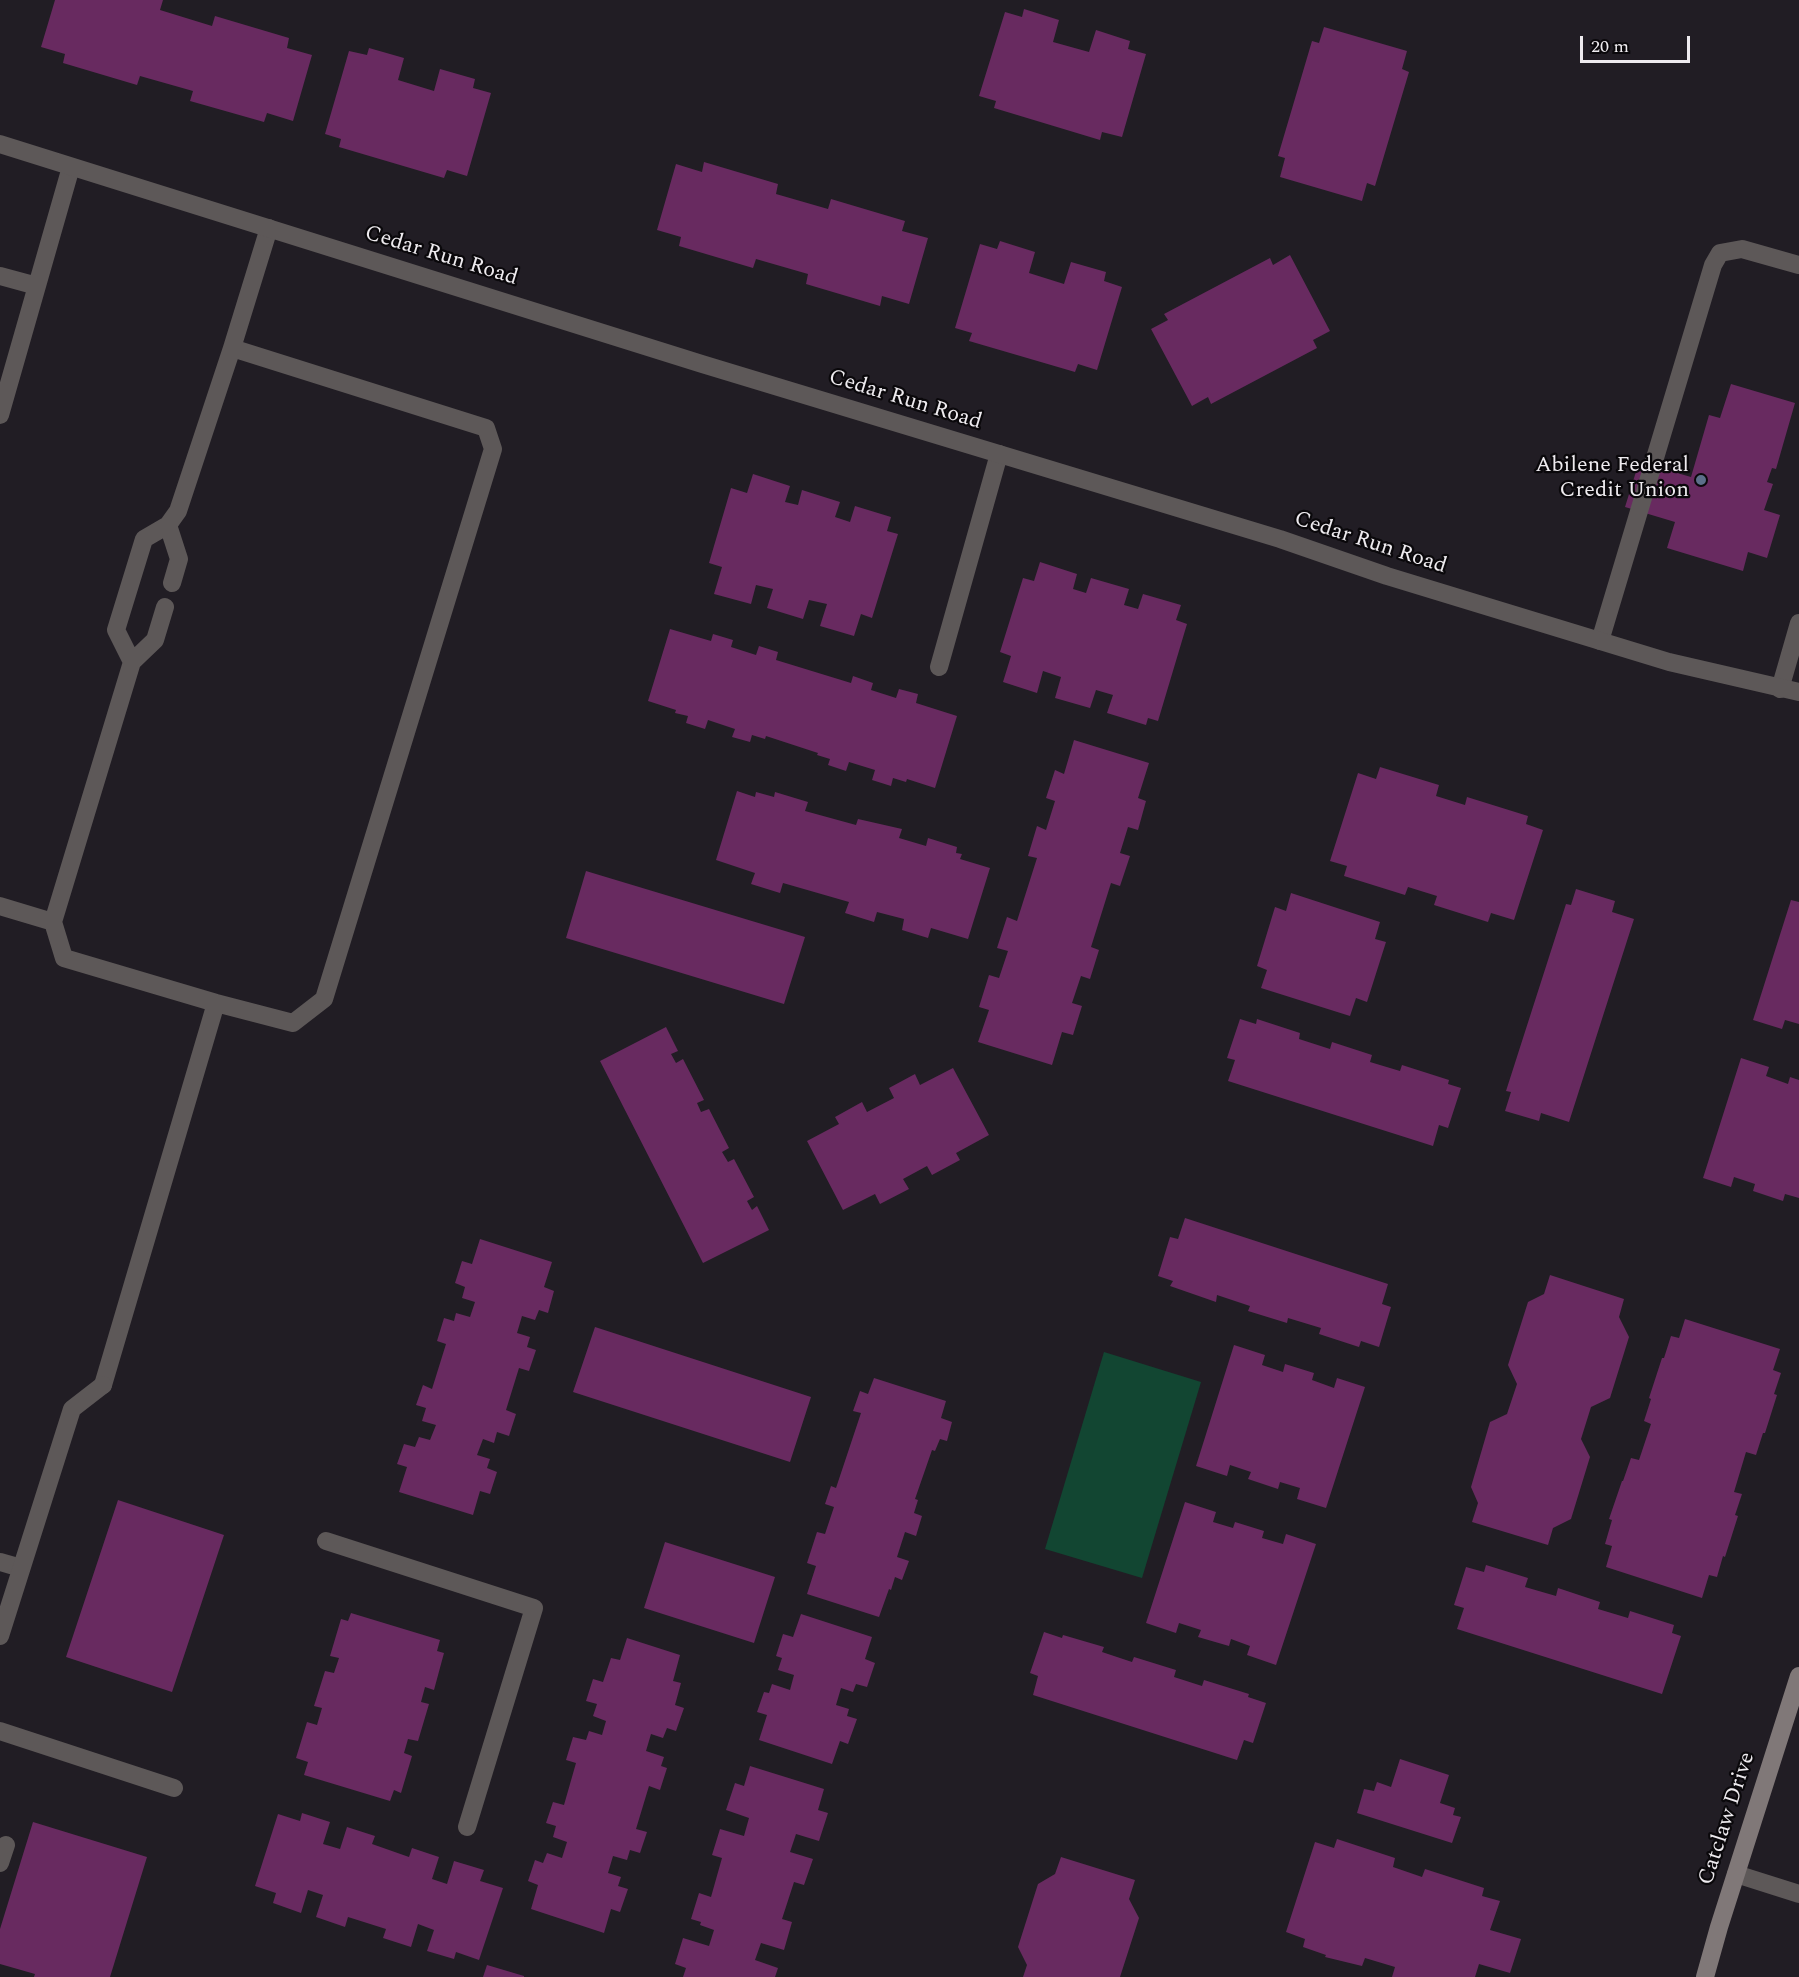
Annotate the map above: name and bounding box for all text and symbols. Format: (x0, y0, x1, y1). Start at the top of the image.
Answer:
scale bar (1583, 24, 1692, 62)
text: 20 m (1591, 33, 1629, 60)
street label: Cedar Run Road (361, 221, 521, 293)
street label: Cedar Run Road (825, 365, 985, 437)
place label: Abilene Federal Credit Union (1535, 454, 1689, 506)
marker: Abilene Federal Credit Union (1694, 473, 1708, 487)
street label: Cedar Run Road (1290, 507, 1450, 581)
street label: Catclaw Drive (1694, 1749, 1762, 1889)

